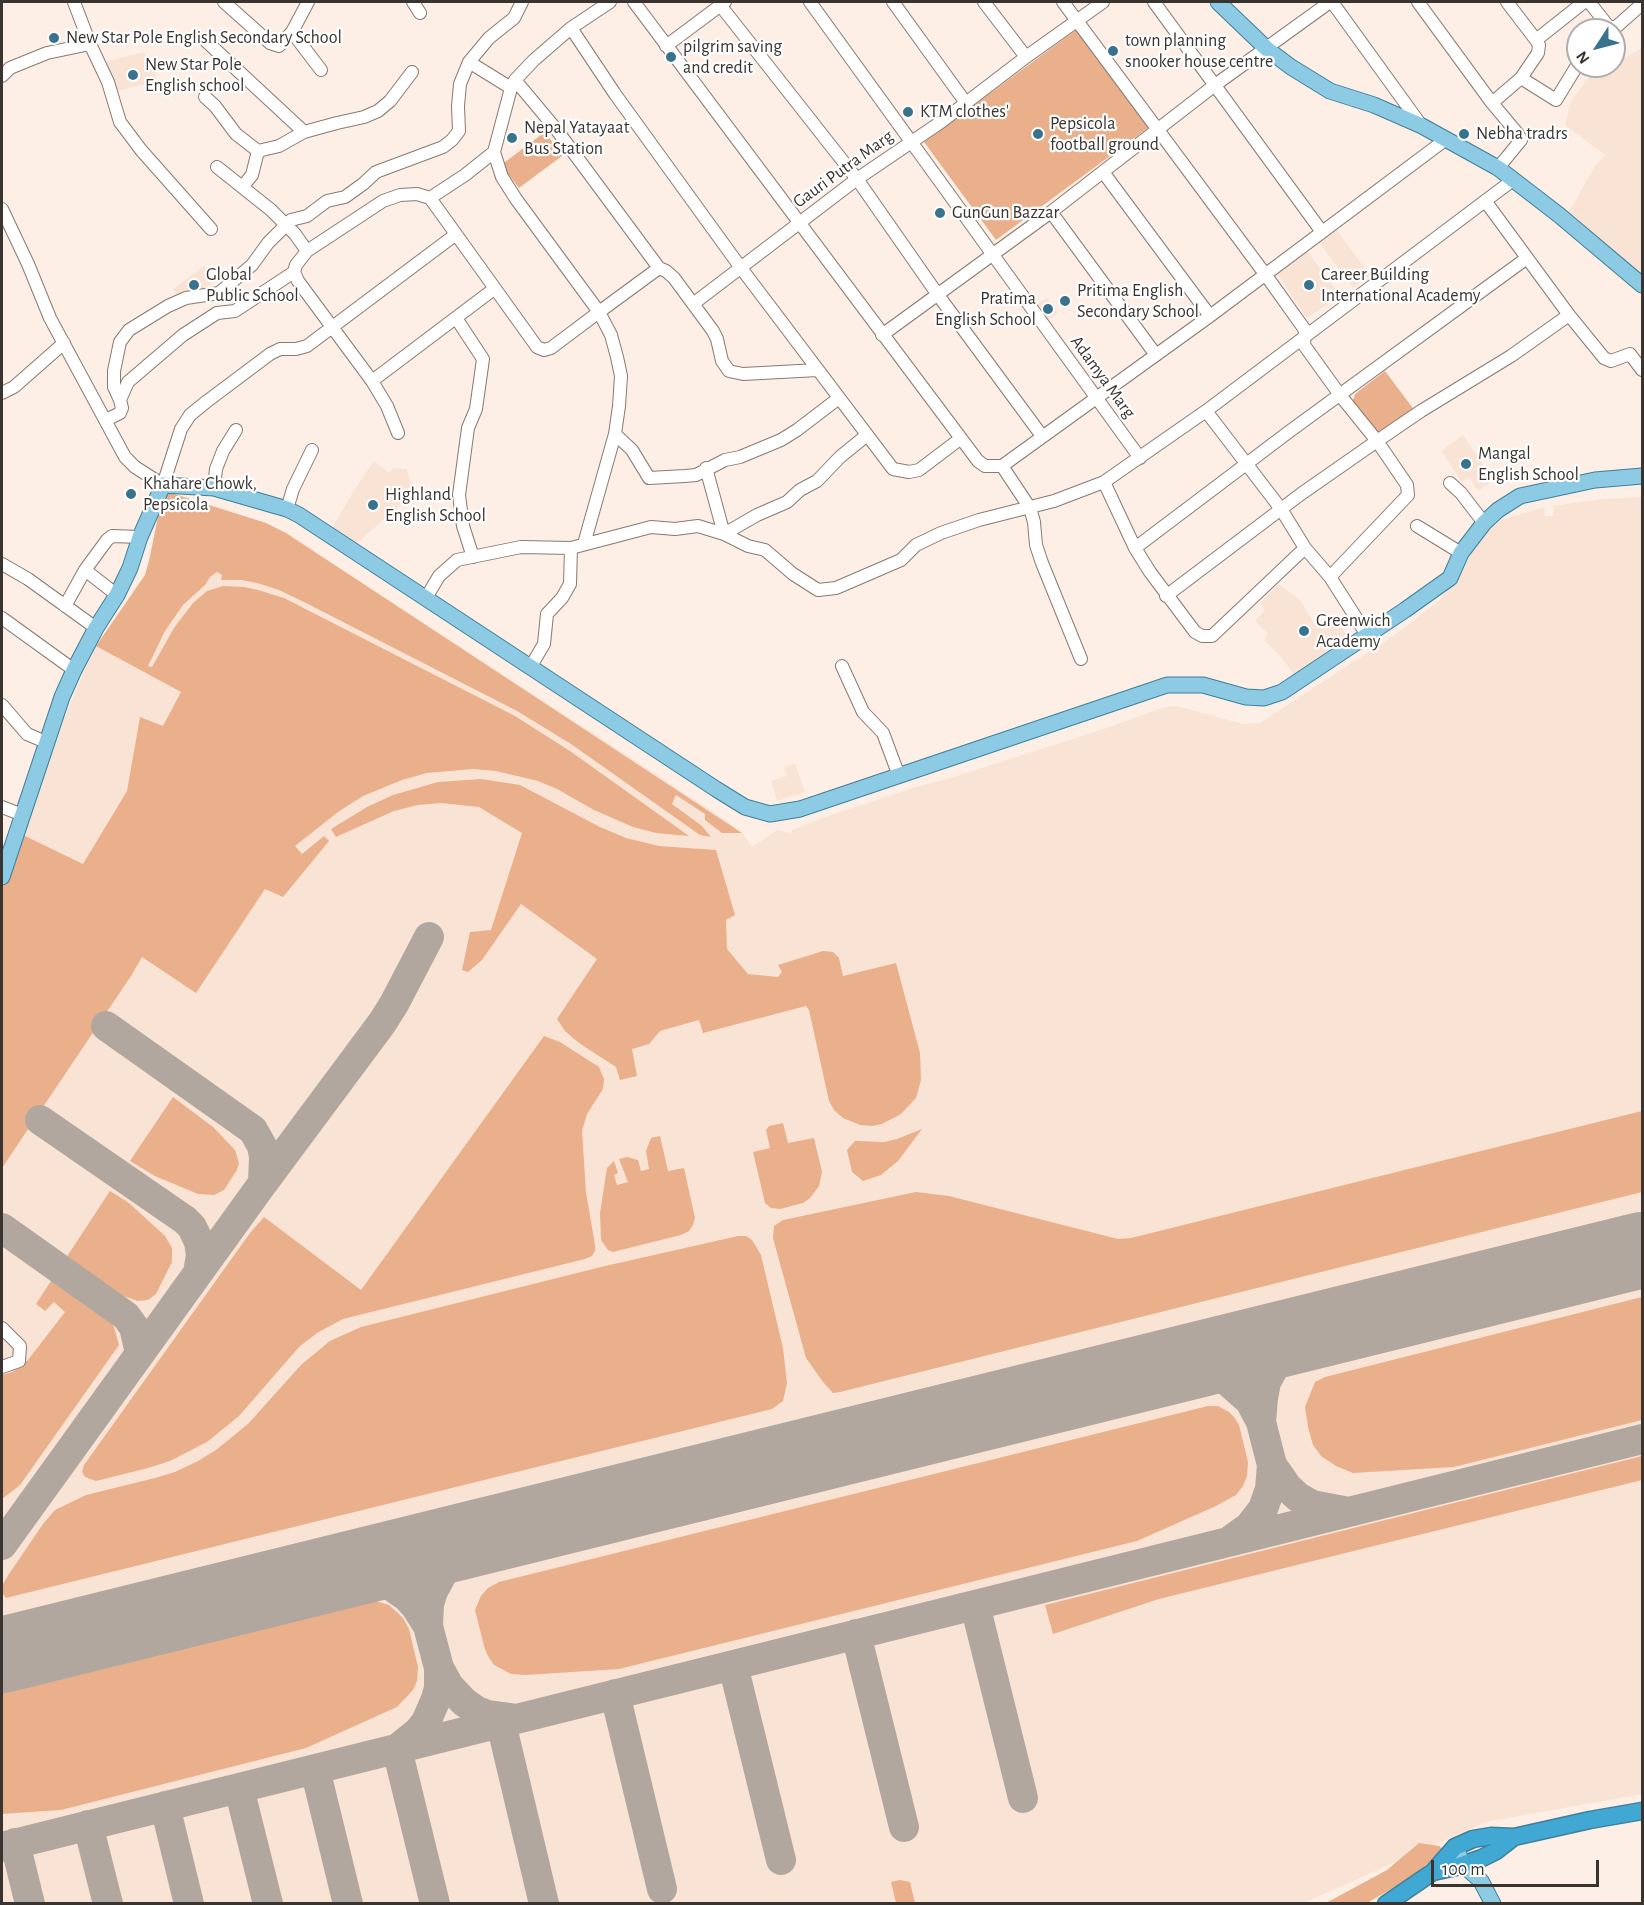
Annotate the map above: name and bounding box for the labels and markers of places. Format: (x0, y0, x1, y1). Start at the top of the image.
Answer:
place label: New Star Pole English Secondary School (66, 27, 342, 49)
place label: town planning snooker house centre (1125, 30, 1273, 72)
marker: New Star Pole English Secondary School (47, 31, 61, 45)
place label: pilgrim saving and credit (683, 36, 782, 78)
marker: town planning snooker house centre (1106, 44, 1120, 58)
marker: pilgrim saving and credit (664, 50, 678, 64)
place label: New Star Pole English school (145, 54, 244, 97)
marker: New Star Pole English school (126, 68, 140, 82)
place label: KTM clothes' (920, 101, 1009, 123)
marker: KTM clothes' (901, 105, 915, 119)
place label: Pepsicola football ground (1050, 113, 1159, 156)
place label: Nepal Yatayaat Bus Station (524, 117, 629, 160)
place label: Nebha tradrs (1476, 123, 1568, 145)
marker: Pepsicola football ground (1031, 127, 1045, 141)
marker: Nebha tradrs (1457, 127, 1471, 141)
marker: Nepal Yatayaat Bus Station (505, 131, 519, 145)
place label: GunGun Bazzar (952, 202, 1059, 224)
marker: GunGun Bazzar (933, 206, 947, 220)
place label: Global Public School (206, 264, 299, 306)
place label: Career Building International Academy (1321, 264, 1480, 306)
marker: Global Public School (187, 278, 201, 292)
marker: Career Building International Academy (1302, 278, 1316, 292)
place label: Pritima English Secondary School (1077, 280, 1199, 322)
place label: Pratima English School (935, 288, 1036, 330)
marker: Pritima English Secondary School (1058, 294, 1072, 308)
marker: Pratima English School (1041, 302, 1055, 316)
place label: Mangal English School (1478, 443, 1579, 486)
marker: Mangal English School (1459, 457, 1473, 471)
place label: Khahare Chowk, Pepsicola (143, 473, 257, 516)
place label: Highland English School (385, 484, 486, 526)
marker: Khahare Chowk, Pepsicola (124, 487, 138, 501)
marker: Highland English School (366, 498, 380, 512)
place label: Greenwich Academy (1316, 610, 1391, 652)
marker: Greenwich Academy (1297, 624, 1311, 638)

